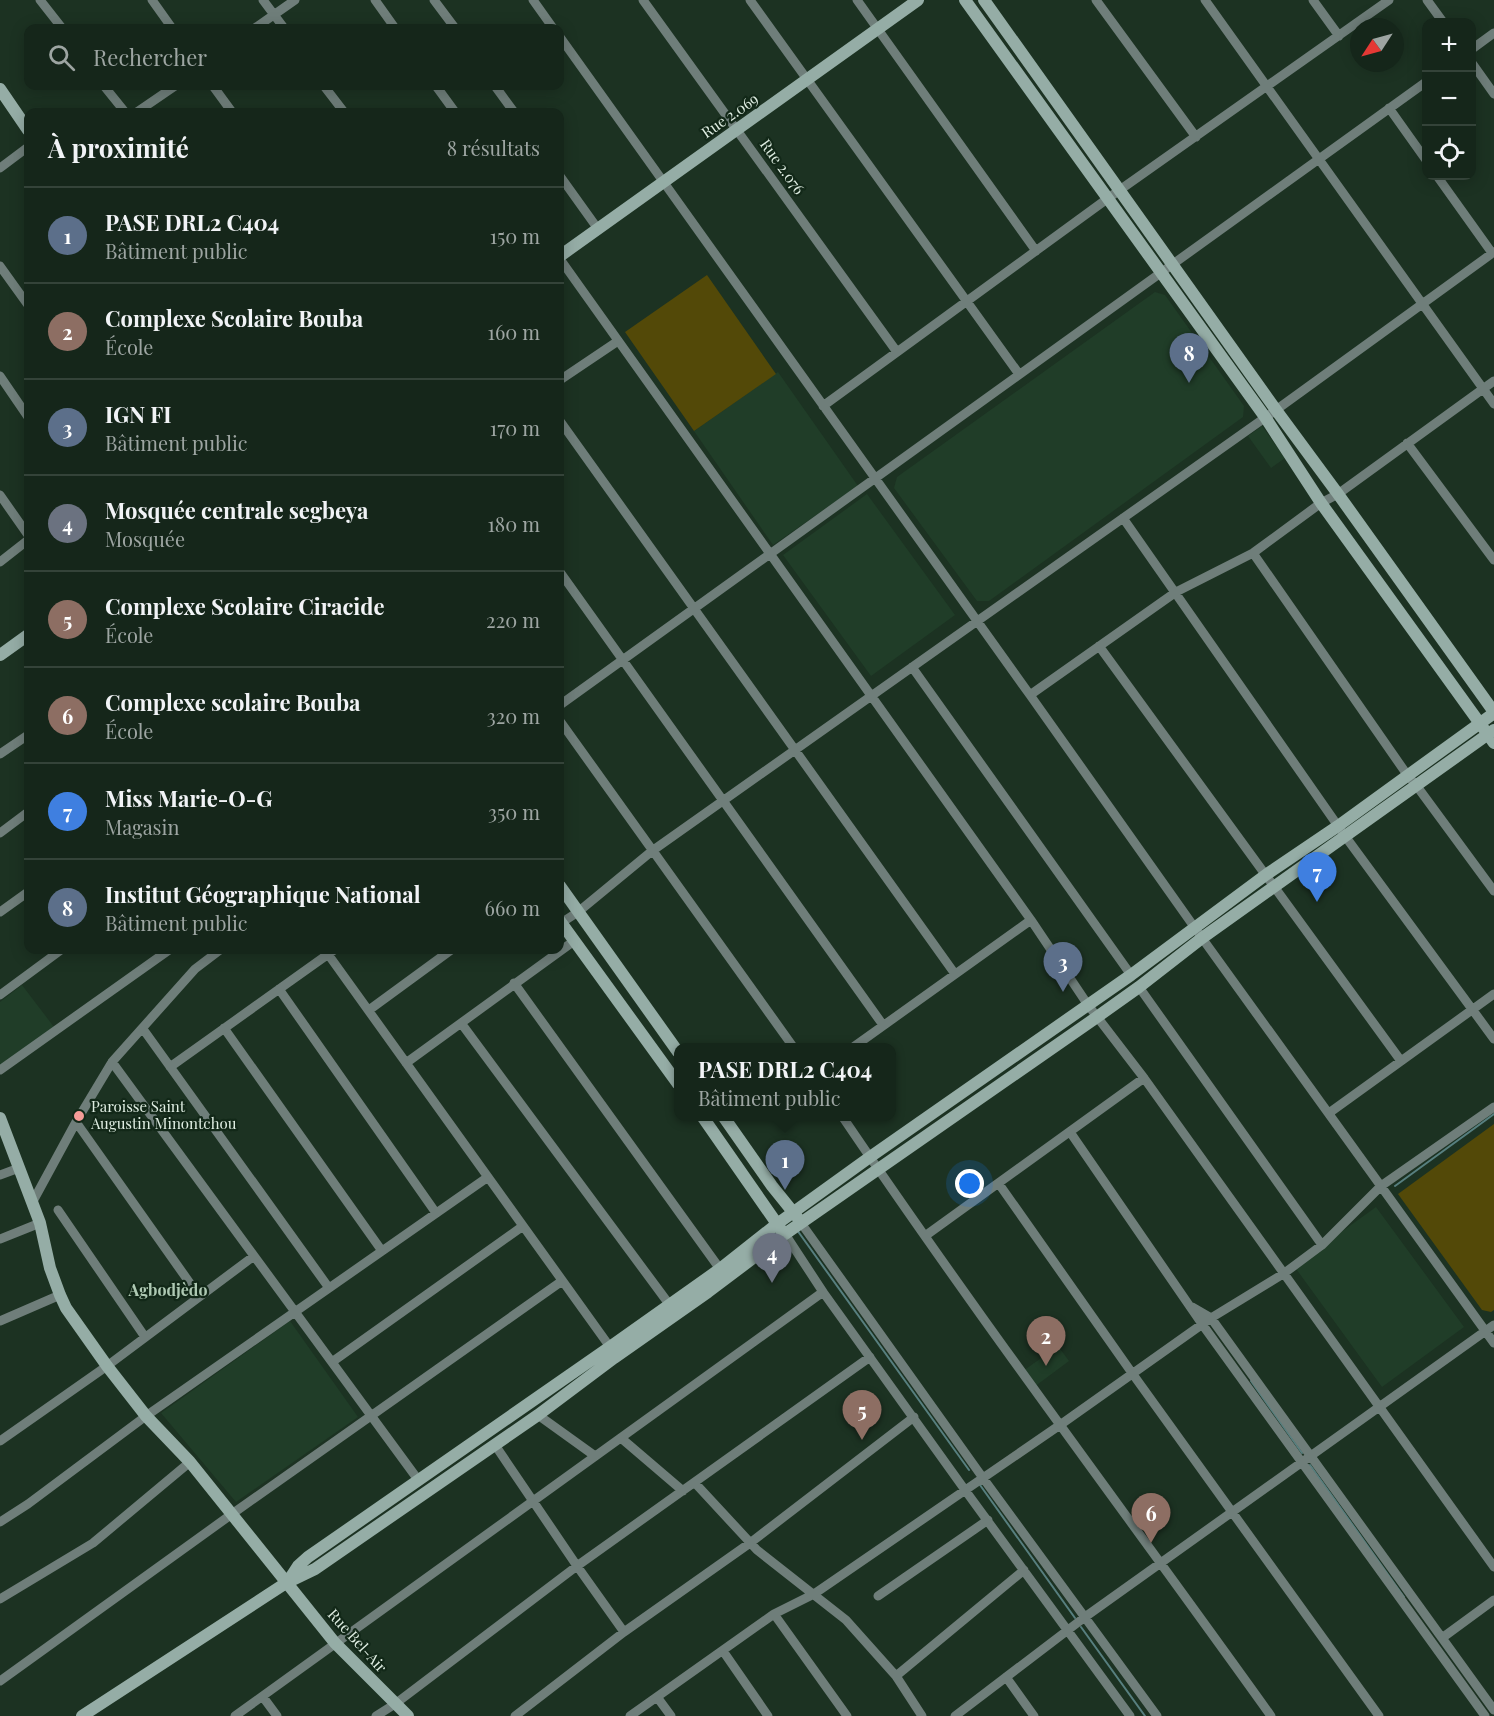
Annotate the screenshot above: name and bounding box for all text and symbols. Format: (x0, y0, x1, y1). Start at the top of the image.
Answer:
north arrow (1350, 18, 1404, 72)
map controls (1422, 18, 1476, 180)
button: + (1422, 18, 1476, 72)
search box (24, 24, 564, 90)
icon: search (45, 41, 78, 74)
text: Rechercher (93, 42, 207, 72)
button: − (1422, 72, 1476, 126)
street label: Rue 2.069 (697, 88, 762, 142)
button: locate (1422, 126, 1476, 180)
text: À proximité (48, 130, 189, 165)
text: 8 résultats (447, 134, 540, 161)
street label: Rue 2.076 (756, 135, 810, 198)
text: PASE DRL2 C404 (105, 207, 279, 237)
text: 1 (64, 222, 71, 249)
text: 150 m (490, 222, 540, 249)
text: Bâtiment public (105, 237, 248, 264)
text: Complexe Scolaire Bouba (105, 303, 363, 333)
text: 2 (62, 318, 73, 345)
text: 160 m (488, 318, 540, 345)
text: École (105, 333, 153, 360)
pin: 8 (1170, 334, 1208, 383)
text: IGN FI (105, 399, 172, 429)
text: 3 (63, 414, 72, 441)
text: 170 m (490, 414, 540, 441)
text: Bâtiment public (105, 429, 248, 456)
text: Mosquée centrale segbeya (105, 495, 368, 525)
text: 4 (62, 510, 73, 537)
text: 180 m (487, 510, 540, 537)
text: Mosquée (105, 525, 185, 552)
text: Complexe Scolaire Ciracide (105, 591, 385, 621)
text: 5 (63, 606, 72, 633)
text: 220 m (486, 606, 540, 633)
text: École (105, 621, 153, 648)
text: Complexe scolaire Bouba (105, 687, 360, 717)
text: 6 (62, 702, 73, 729)
text: 320 m (487, 702, 540, 729)
text: École (105, 717, 153, 744)
text: Miss Marie-O-G (105, 783, 273, 813)
text: 7 (63, 798, 72, 825)
text: 350 m (488, 798, 540, 825)
text: Magasin (105, 813, 179, 840)
pin: 7 (1298, 852, 1336, 902)
text: Institut Géographique National (105, 879, 421, 909)
text: 8 (62, 894, 73, 921)
text: 660 m (485, 894, 540, 921)
text: Bâtiment public (105, 909, 248, 936)
pin: 3 (1044, 942, 1082, 992)
popup (674, 1043, 896, 1121)
text: PASE DRL2 C404 (698, 1054, 872, 1084)
text: Bâtiment public (698, 1084, 840, 1111)
place label: Paroisse Saint Augustin Minontchou (90, 1096, 237, 1133)
marker: Paroisse Saint Augustin Minontchou (72, 1109, 86, 1123)
pin: 1 (766, 1140, 804, 1190)
your location (955, 1169, 984, 1198)
pin: 4 (752, 1234, 792, 1283)
district label: Agbodjèdo (128, 1279, 207, 1300)
pin: 2 (1026, 1316, 1066, 1366)
pin: 5 (842, 1390, 882, 1440)
pin: 6 (1132, 1494, 1170, 1543)
street label: Rue Bel-Air (324, 1604, 392, 1677)

